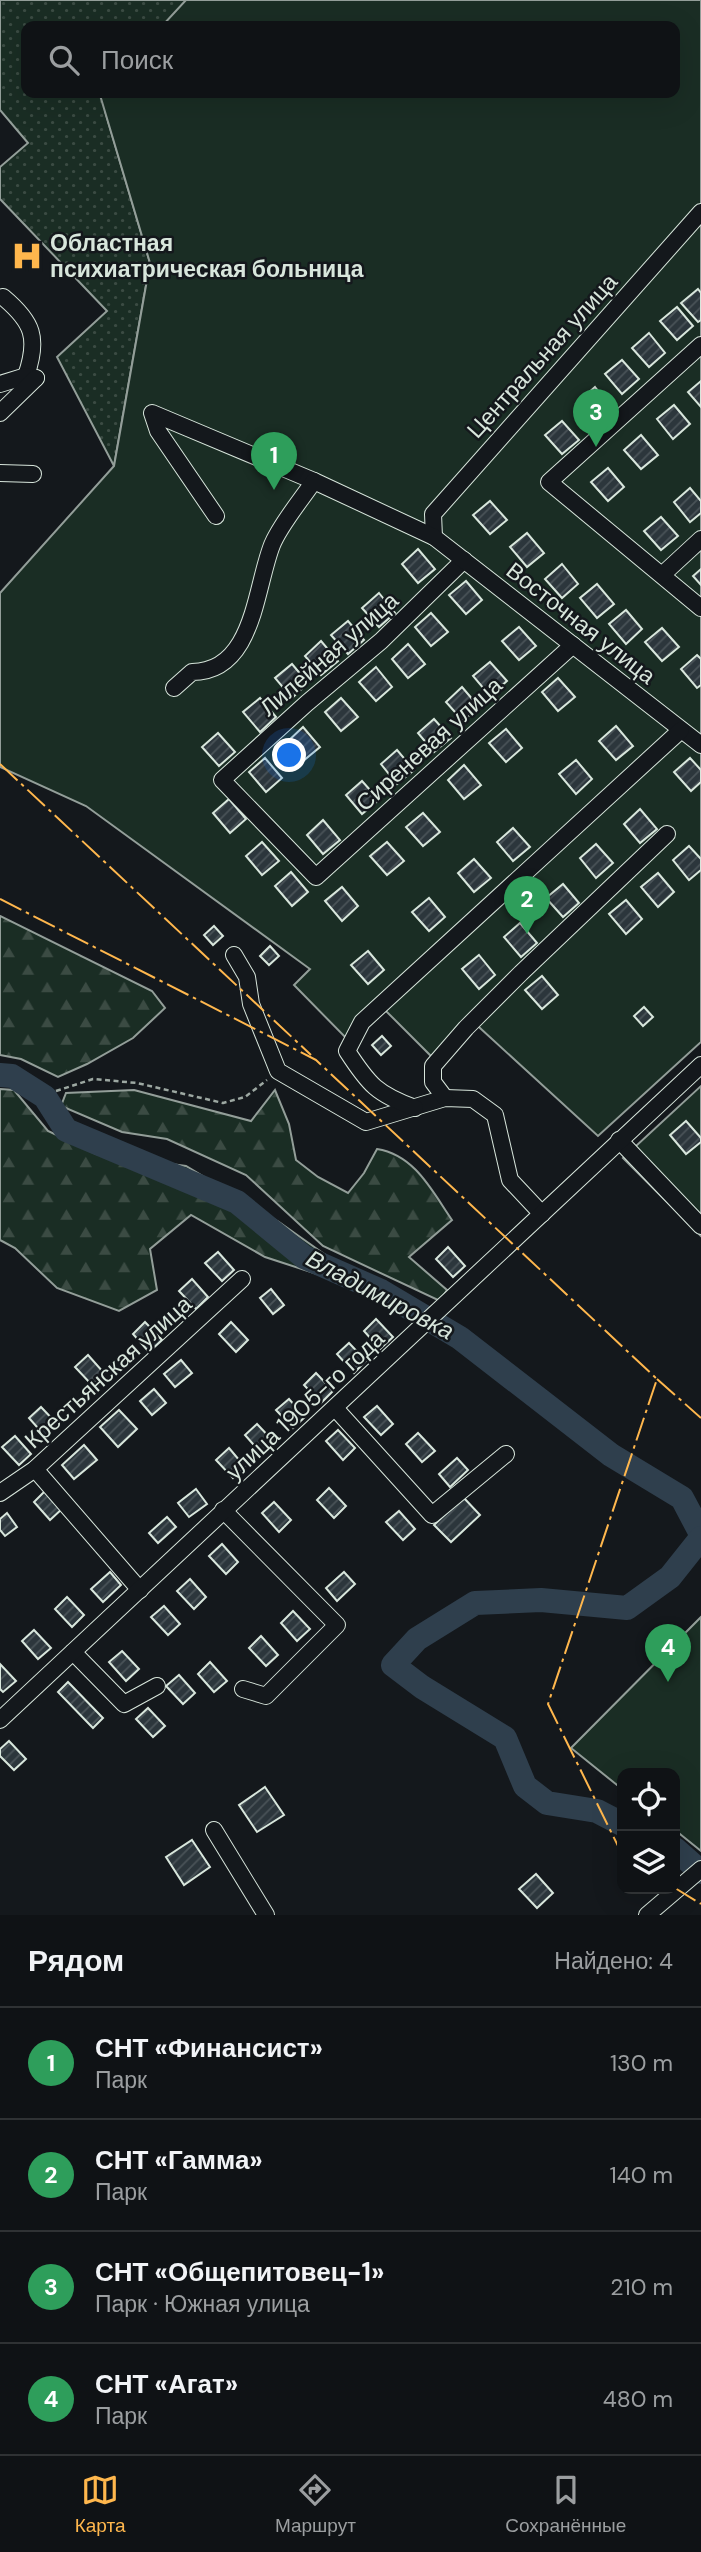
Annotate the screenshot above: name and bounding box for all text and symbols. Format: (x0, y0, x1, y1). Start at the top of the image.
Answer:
search box (21, 21, 680, 98)
icon: search (45, 41, 83, 79)
text: Поиск (101, 43, 173, 77)
place label: Областная психиатрическая больница (50, 228, 364, 284)
hospital icon: Областная психиатрическая больница (10, 239, 44, 273)
street label: Центральная улица (460, 267, 624, 445)
pin: 3 (573, 389, 619, 447)
pin: 1 (251, 432, 297, 490)
street label: Восточная улица (500, 555, 662, 691)
street label: Лилейная улица (253, 585, 405, 722)
street label: Сиреневая улица (349, 670, 509, 818)
your location (272, 738, 306, 772)
pin: 2 (504, 876, 550, 934)
water label: Владимировка (301, 1243, 460, 1347)
street label: Крестьянская улица (18, 1289, 198, 1455)
street label: улица 1905-го года (219, 1324, 391, 1486)
pin: 4 (645, 1624, 691, 1682)
map controls (617, 1768, 680, 1894)
button: locate (617, 1768, 680, 1831)
button: layers (617, 1831, 680, 1894)
text: Рядом (28, 1941, 124, 1980)
text: Найдено: 4 (554, 1946, 673, 1976)
text: СНТ «Финансист» (95, 2031, 323, 2065)
text: 1 (47, 2048, 55, 2078)
text: 130 m (610, 2048, 673, 2078)
text: Парк (95, 2065, 147, 2095)
text: СНТ «Гамма» (95, 2143, 263, 2177)
text: 2 (44, 2160, 58, 2190)
text: 140 m (610, 2160, 673, 2190)
text: Парк (95, 2177, 147, 2207)
text: СНТ «Общепитовец-1» (95, 2255, 384, 2289)
text: 3 (44, 2272, 58, 2302)
text: 210 m (610, 2272, 673, 2302)
text: Парк · Южная улица (95, 2289, 310, 2319)
text: СНТ «Агат» (95, 2367, 238, 2401)
text: 4 (44, 2384, 58, 2414)
text: 480 m (603, 2384, 673, 2414)
text: Парк (95, 2401, 147, 2431)
tab: Карта (75, 2471, 126, 2538)
tab: Маршрут (275, 2471, 356, 2538)
tab: Сохранённые (505, 2471, 626, 2538)

